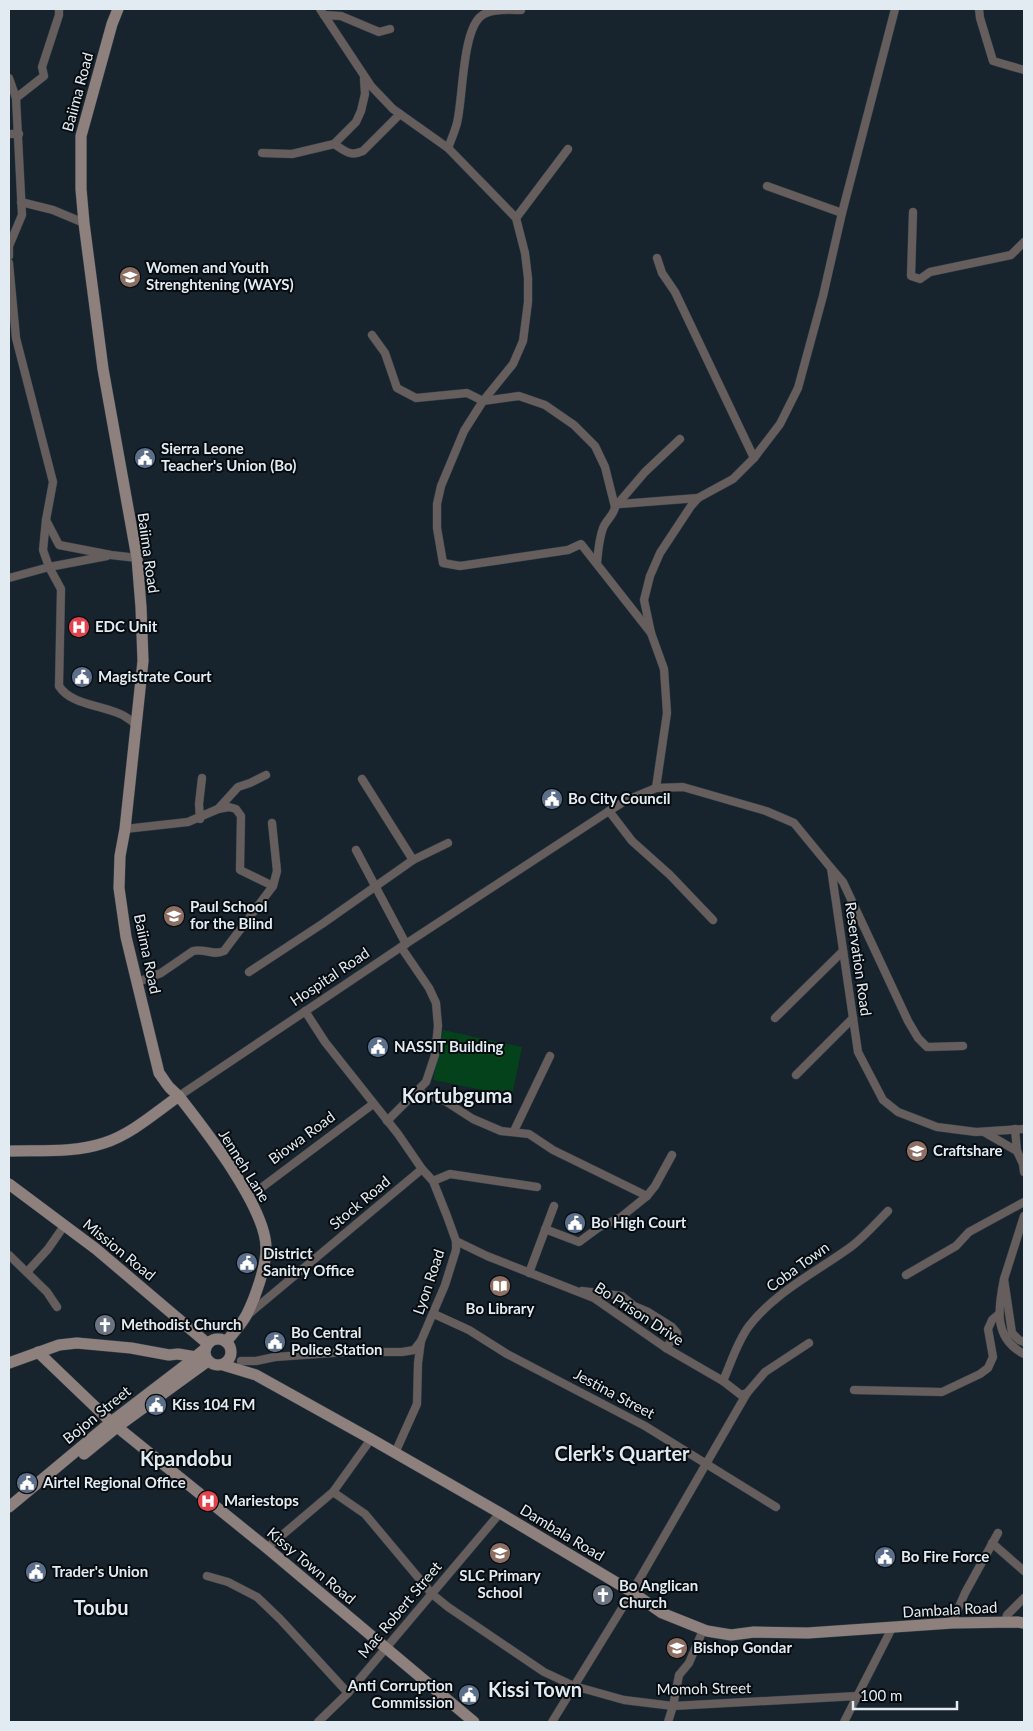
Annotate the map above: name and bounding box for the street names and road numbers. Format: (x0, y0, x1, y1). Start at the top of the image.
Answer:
street label: Baiima Road (58, 50, 96, 133)
street label: Baiima Road (134, 511, 164, 594)
street label: Reservation Road (842, 901, 876, 1017)
street label: Baiima Road (131, 912, 165, 995)
street label: Hospital Road (286, 943, 372, 1009)
street label: Biowa Road (265, 1107, 338, 1167)
street label: Jenneh Lane (215, 1126, 274, 1205)
street label: Stock Road (325, 1172, 393, 1233)
street label: Mission Road (80, 1215, 159, 1284)
street label: Coba Town (763, 1237, 832, 1295)
street label: Lyon Road (409, 1247, 448, 1317)
street label: Bo Prison Drive (592, 1278, 688, 1349)
street label: Jestina Street (571, 1364, 658, 1422)
street label: Bojon Street (59, 1381, 134, 1447)
street label: Dambala Road (517, 1500, 608, 1564)
street label: Kissy Town Road (264, 1523, 360, 1607)
street label: Mac Robert Street (354, 1557, 445, 1661)
street label: Dambala Road (902, 1598, 998, 1620)
street label: Momoh Street (656, 1678, 752, 1698)

